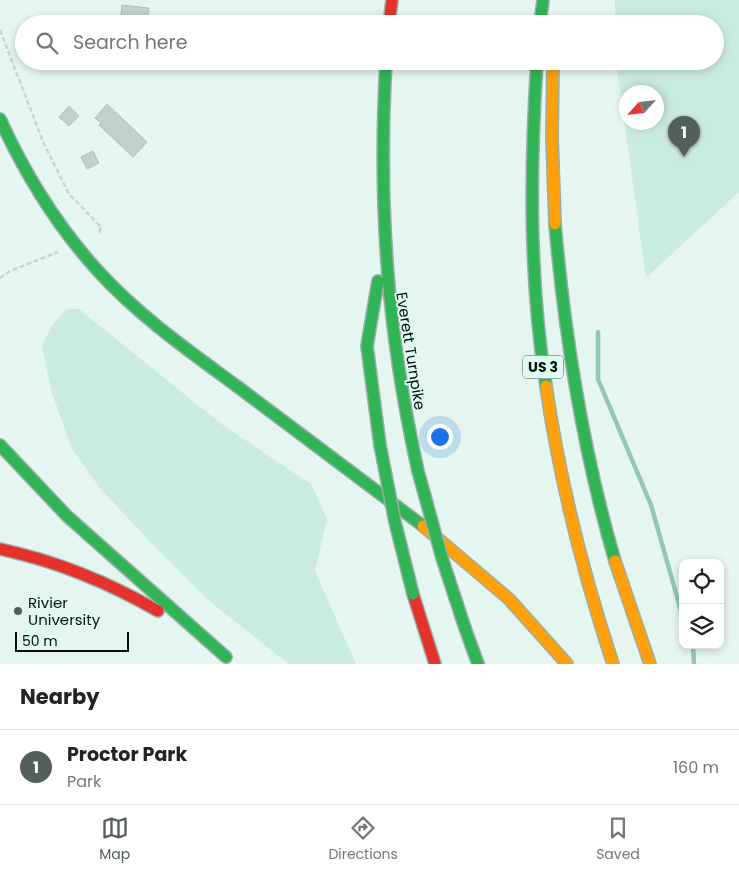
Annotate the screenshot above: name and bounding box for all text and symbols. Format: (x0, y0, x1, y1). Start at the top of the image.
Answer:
search box (15, 15, 724, 70)
icon: search (33, 29, 61, 57)
text: Search here (73, 29, 187, 56)
north arrow (619, 85, 664, 130)
pin: 1 (668, 116, 700, 157)
street label: Everett Turnpike (391, 291, 431, 411)
road number: US 3 (523, 356, 563, 378)
your location (427, 424, 453, 450)
map controls (679, 559, 724, 649)
button: locate (679, 559, 724, 604)
place label: Rivier University (28, 592, 101, 630)
button: layers (679, 604, 724, 649)
marker: Rivier University (12, 605, 24, 617)
scale bar (15, 629, 129, 652)
text: 50 m (22, 631, 58, 651)
text: Nearby (20, 682, 100, 711)
text: Proctor Park (67, 741, 187, 768)
text: 1 (33, 756, 39, 779)
text: 160 m (673, 756, 719, 779)
text: Park (67, 770, 101, 793)
tab: Map (99, 814, 130, 865)
tab: Directions (328, 814, 398, 865)
tab: Saved (596, 814, 640, 865)

